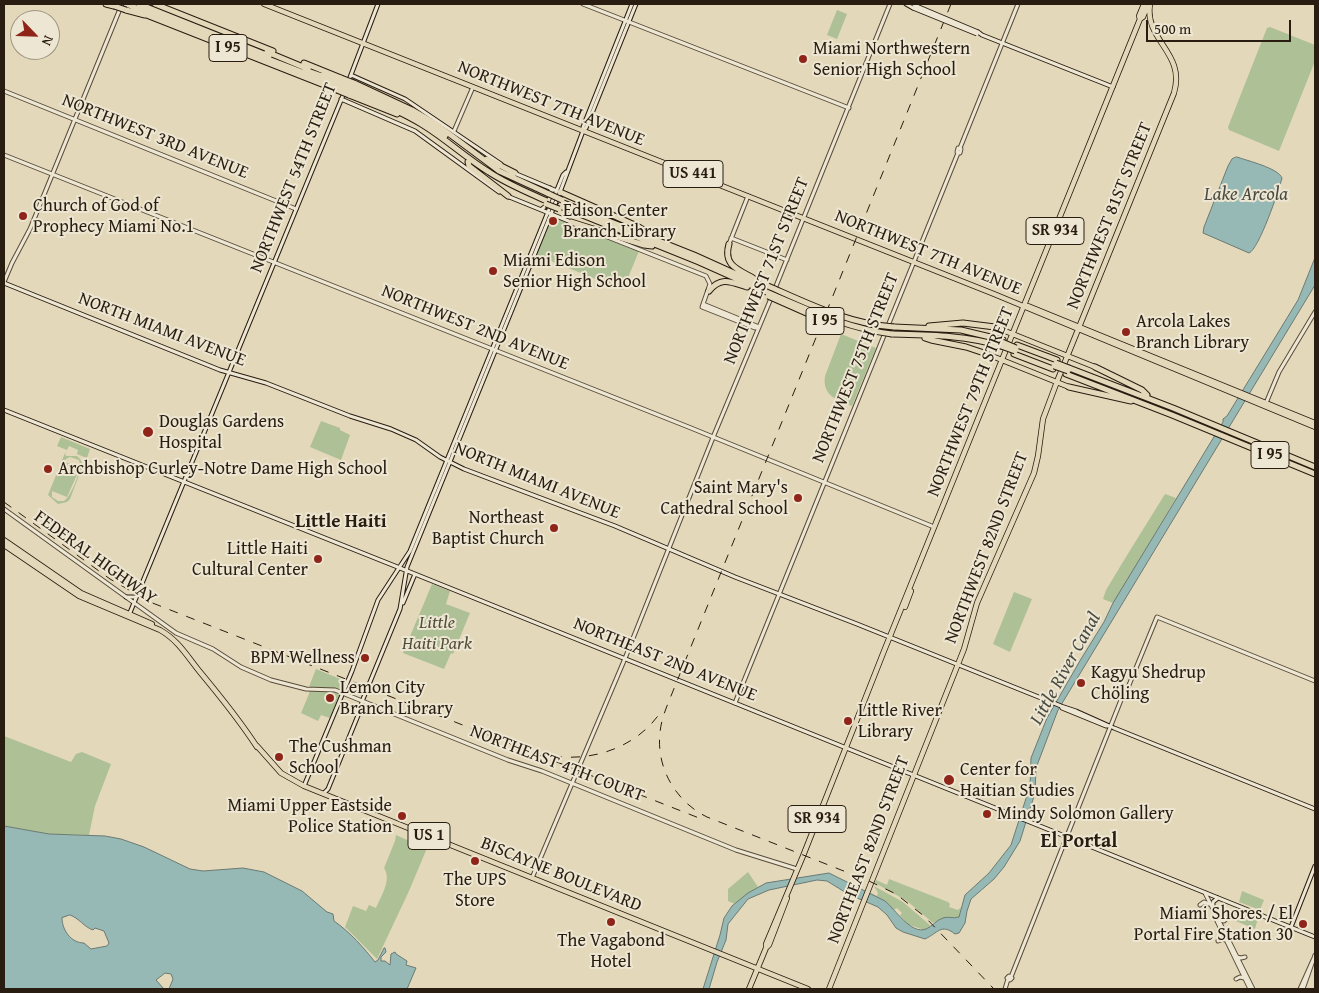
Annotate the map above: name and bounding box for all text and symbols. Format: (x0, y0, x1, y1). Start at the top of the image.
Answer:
north arrow (10, 10, 60, 60)
scale bar (1149, 10, 1294, 42)
text: 500 m (1154, 18, 1191, 39)
text: N (37, 32, 59, 49)
road number: I 95 (209, 34, 247, 62)
place label: Miami Northwestern Senior High School (813, 38, 970, 80)
marker: Miami Northwestern Senior High School (797, 53, 809, 65)
street label: NORTHWEST 7TH AVENUE (454, 57, 648, 151)
street label: NORTHWEST 54TH STREET (246, 80, 342, 276)
street label: NORTHWEST 3RD AVENUE (59, 90, 251, 184)
street label: NORTHWEST 81ST STREET (1063, 119, 1157, 313)
road number: US 441 (663, 160, 723, 188)
street label: NORTHWEST 71ST STREET (720, 174, 814, 368)
water label: Lake Arcola (1204, 184, 1288, 206)
place label: Church of God of Prophecy Miami No.1 (33, 195, 194, 238)
place label: Edison Center Branch Library (563, 200, 676, 242)
street label: NORTHWEST 7TH AVENUE (831, 206, 1025, 300)
marker: Church of God of Prophecy Miami No.1 (17, 210, 29, 222)
marker: Edison Center Branch Library (547, 215, 559, 227)
road number: SR 934 (1026, 218, 1084, 245)
place label: Miami Edison Senior High School (503, 250, 646, 292)
marker: Miami Edison Senior High School (487, 265, 499, 277)
street label: NORTHWEST 75TH STREET (808, 270, 904, 466)
street label: NORTHWEST 2ND AVENUE (378, 280, 572, 376)
street label: NORTH MIAMI AVENUE (75, 288, 249, 372)
street label: NORTHWEST 79TH STREET (923, 304, 1019, 500)
road number: I 95 (806, 308, 844, 334)
place label: Arcola Lakes Branch Library (1136, 311, 1249, 354)
marker: Arcola Lakes Branch Library (1120, 326, 1132, 338)
place label: Douglas Gardens Hospital (159, 411, 284, 454)
marker: Douglas Gardens Hospital (141, 425, 155, 439)
street label: NORTH MIAMI AVENUE (451, 438, 623, 524)
road number: I 95 (1251, 442, 1289, 468)
street label: NORTHWEST 82ND STREET (940, 449, 1034, 647)
place label: Archbishop Curley-Notre Dame High School (58, 458, 387, 480)
marker: Archbishop Curley-Notre Dame High School (42, 463, 54, 475)
place label: Saint Mary's Cathedral School (660, 477, 788, 520)
marker: Saint Mary's Cathedral School (792, 492, 804, 504)
street label: FEDERAL HIGHWAY (30, 506, 160, 610)
place label: Northeast Baptist Church (432, 507, 544, 550)
district label: Little Haiti (295, 511, 387, 533)
marker: Northeast Baptist Church (548, 522, 560, 534)
place label: Little Haiti Cultural Center (192, 538, 308, 580)
marker: Little Haiti Cultural Center (312, 553, 324, 565)
water label: Little River Canal (1026, 609, 1106, 729)
park label: Little Haiti Park (402, 612, 472, 654)
street label: NORTHEAST 2ND AVENUE (570, 613, 760, 707)
place label: BPM Wellness (250, 647, 355, 669)
marker: BPM Wellness (359, 652, 371, 664)
place label: Kagyu Shedrup Chöling (1091, 662, 1206, 704)
place label: Lemon City Branch Library (340, 677, 453, 720)
marker: Kagyu Shedrup Chöling (1075, 677, 1087, 689)
marker: Lemon City Branch Library (324, 692, 336, 704)
place label: Little River Library (858, 700, 942, 742)
marker: Little River Library (842, 715, 854, 727)
street label: NORTHEAST 4TH COURT (467, 721, 647, 807)
place label: The Cushman School (289, 736, 392, 779)
marker: The Cushman School (273, 751, 285, 763)
street label: NORTHEAST 82ND STREET (823, 753, 915, 947)
place label: Center for Haitian Studies (960, 759, 1075, 802)
marker: Center for Haitian Studies (942, 773, 956, 787)
place label: Miami Upper Eastside Police Station (227, 795, 392, 838)
place label: Mindy Solomon Gallery (997, 803, 1174, 825)
road number: SR 934 (788, 806, 846, 832)
marker: Mindy Solomon Gallery (981, 808, 993, 820)
marker: Miami Upper Eastside Police Station (396, 810, 408, 822)
road number: US 1 (408, 822, 450, 849)
district label: El Portal (1041, 830, 1117, 854)
street label: BISCAYNE BOULEVARD (477, 833, 645, 917)
marker: The UPS Store (469, 855, 481, 867)
place label: The UPS Store (444, 869, 506, 912)
place label: Miami Shores / El Portal Fire Station 30 (1134, 903, 1293, 946)
marker: The Vagabond Hotel (605, 916, 617, 928)
marker: Miami Shores / El Portal Fire Station 30 (1297, 918, 1309, 930)
place label: The Vagabond Hotel (557, 930, 665, 972)

